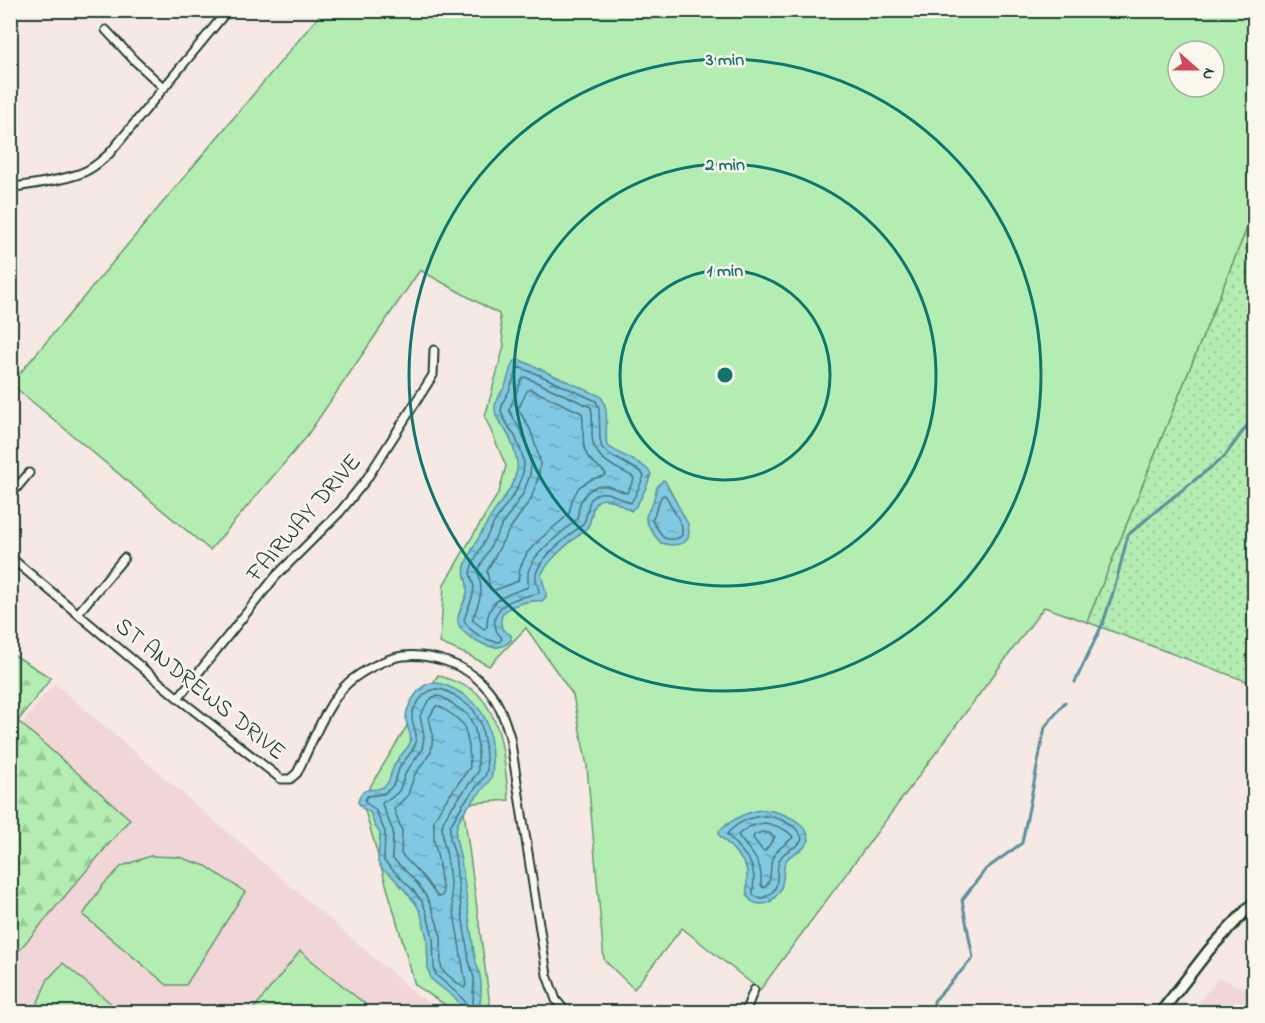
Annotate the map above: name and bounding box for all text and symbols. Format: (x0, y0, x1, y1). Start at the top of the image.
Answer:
north arrow (1166, 39, 1226, 99)
text: 3 min (705, 48, 744, 74)
text: N (1195, 64, 1221, 83)
text: 2 min (704, 153, 745, 179)
text: 1 min (707, 259, 743, 285)
centre of rings (715, 365, 735, 385)
street label: FAIRWAY DRIVE (238, 447, 371, 591)
street label: ST ANDREWS DRIVE (106, 610, 292, 770)

